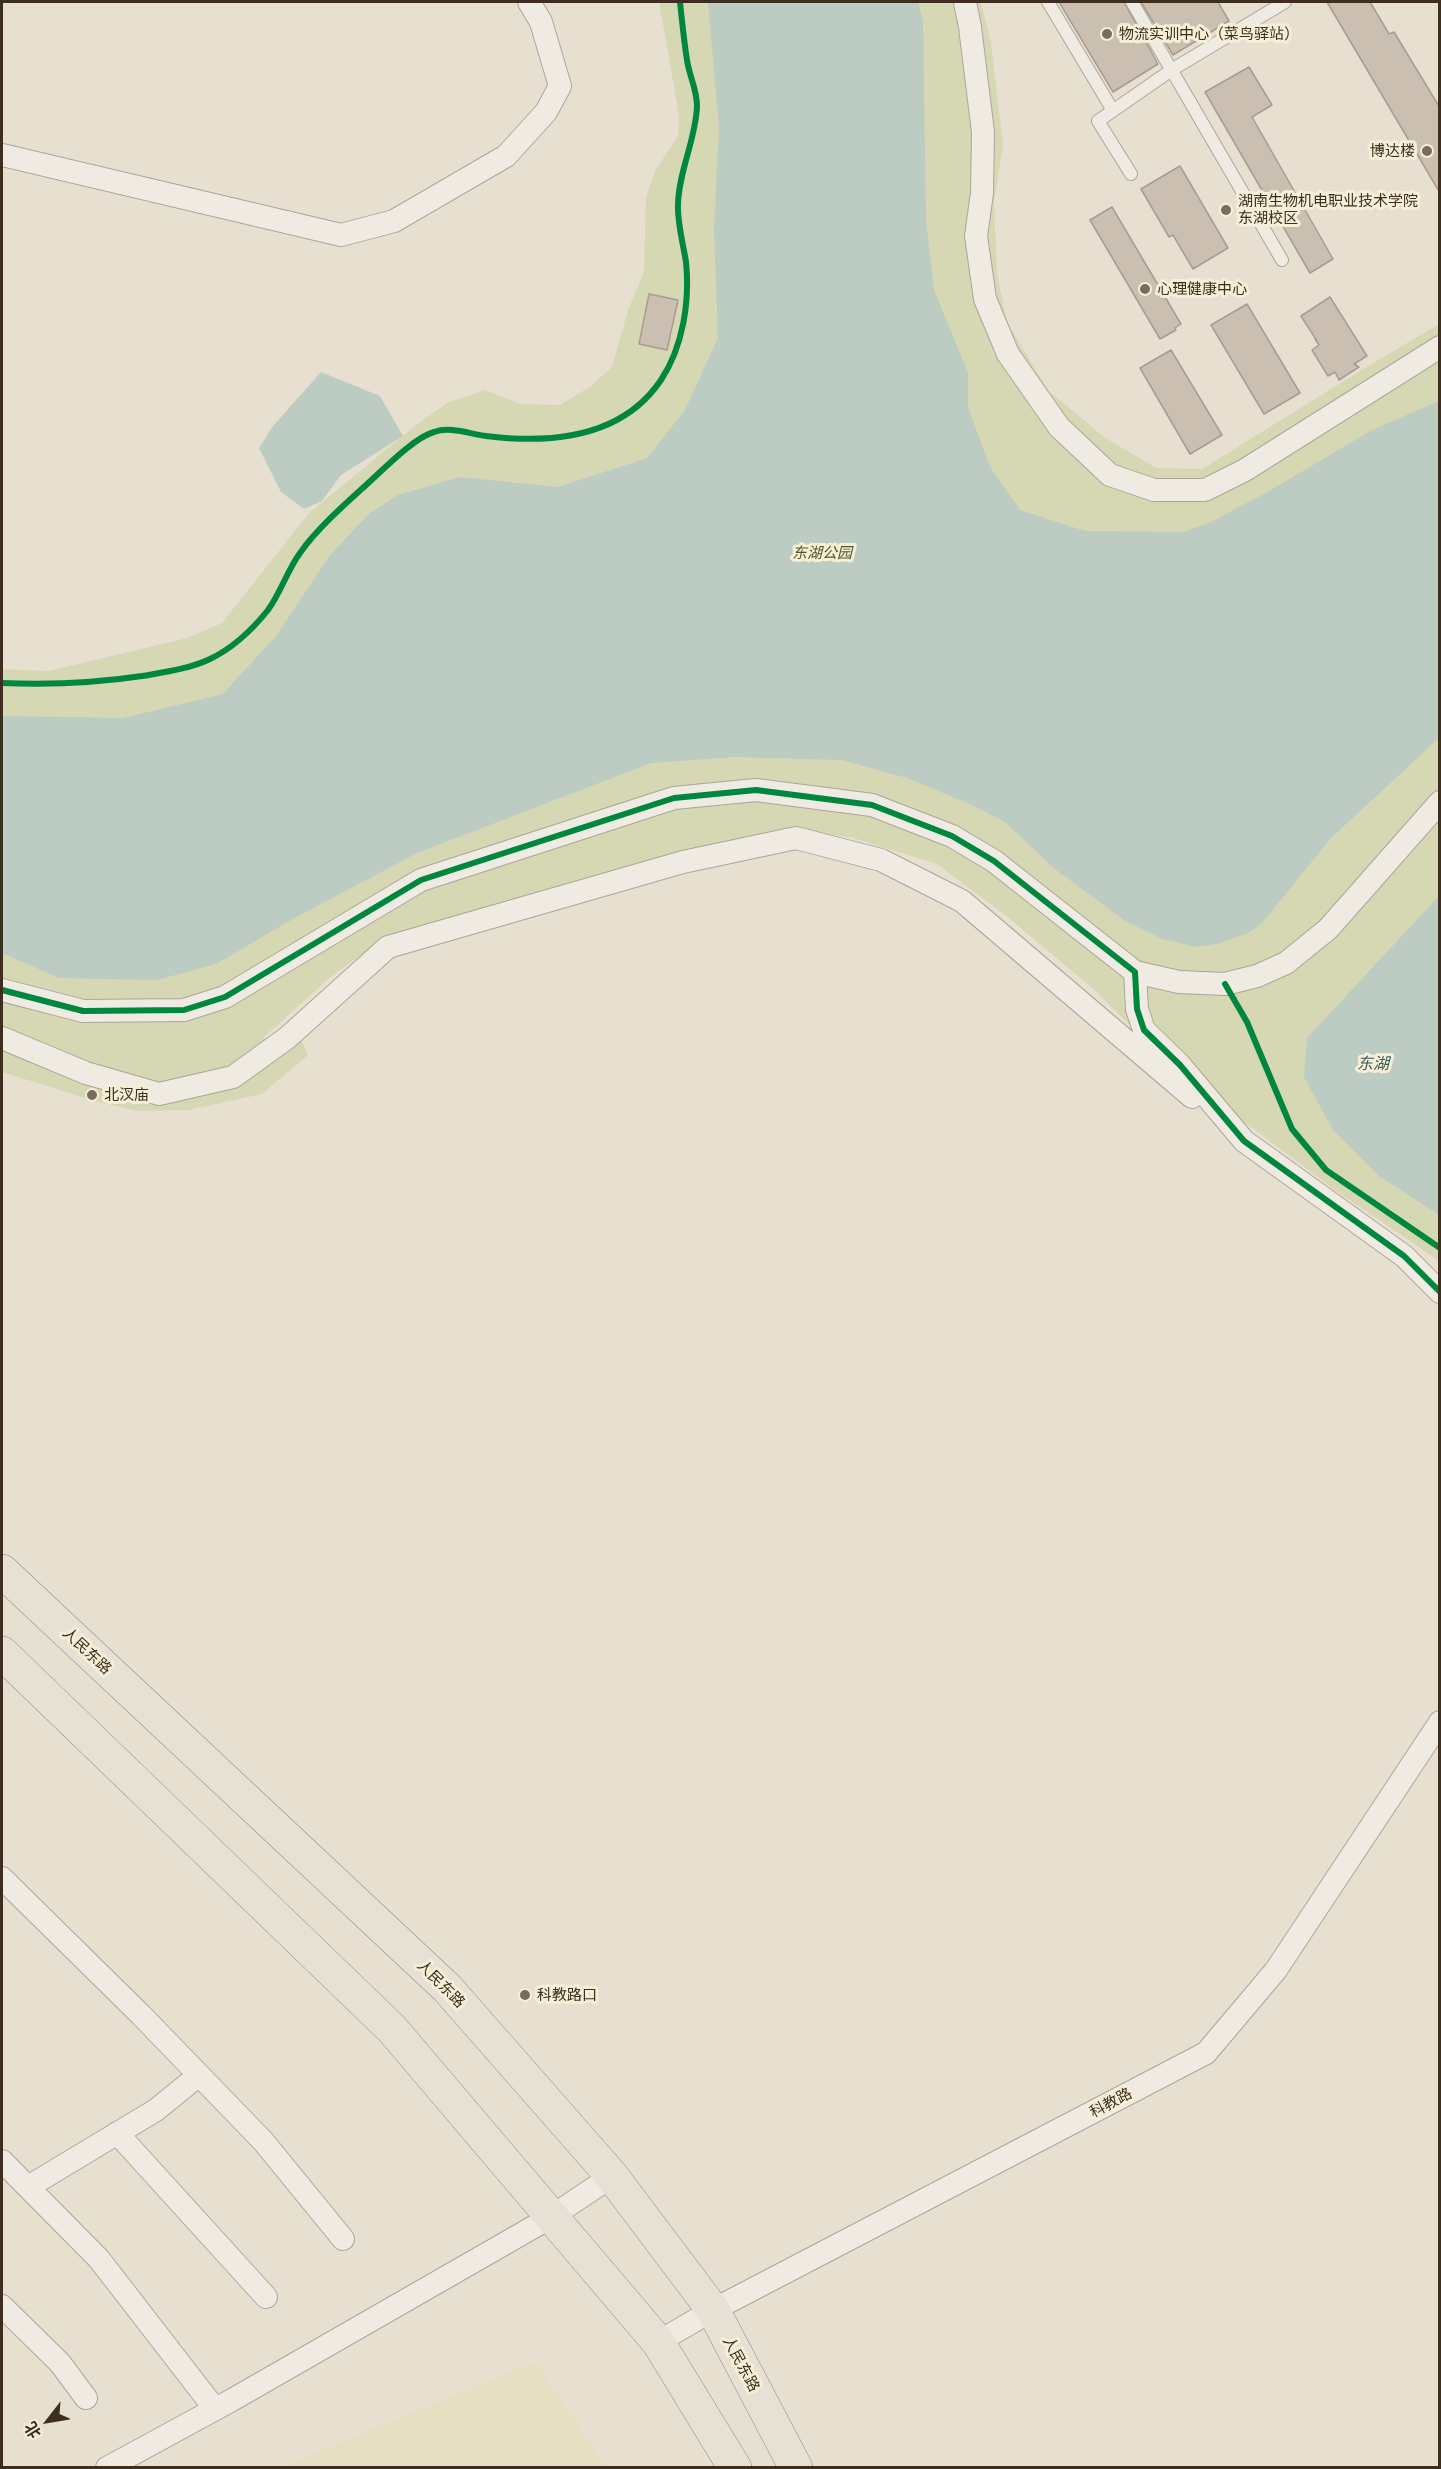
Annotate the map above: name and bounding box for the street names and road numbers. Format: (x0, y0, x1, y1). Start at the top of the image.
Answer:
street label: 人民东路 (59, 1624, 115, 1678)
street label: 人民东路 (413, 1956, 469, 2012)
street label: 科教路 (1087, 2084, 1135, 2122)
street label: 人民东路 (719, 2333, 763, 2395)

